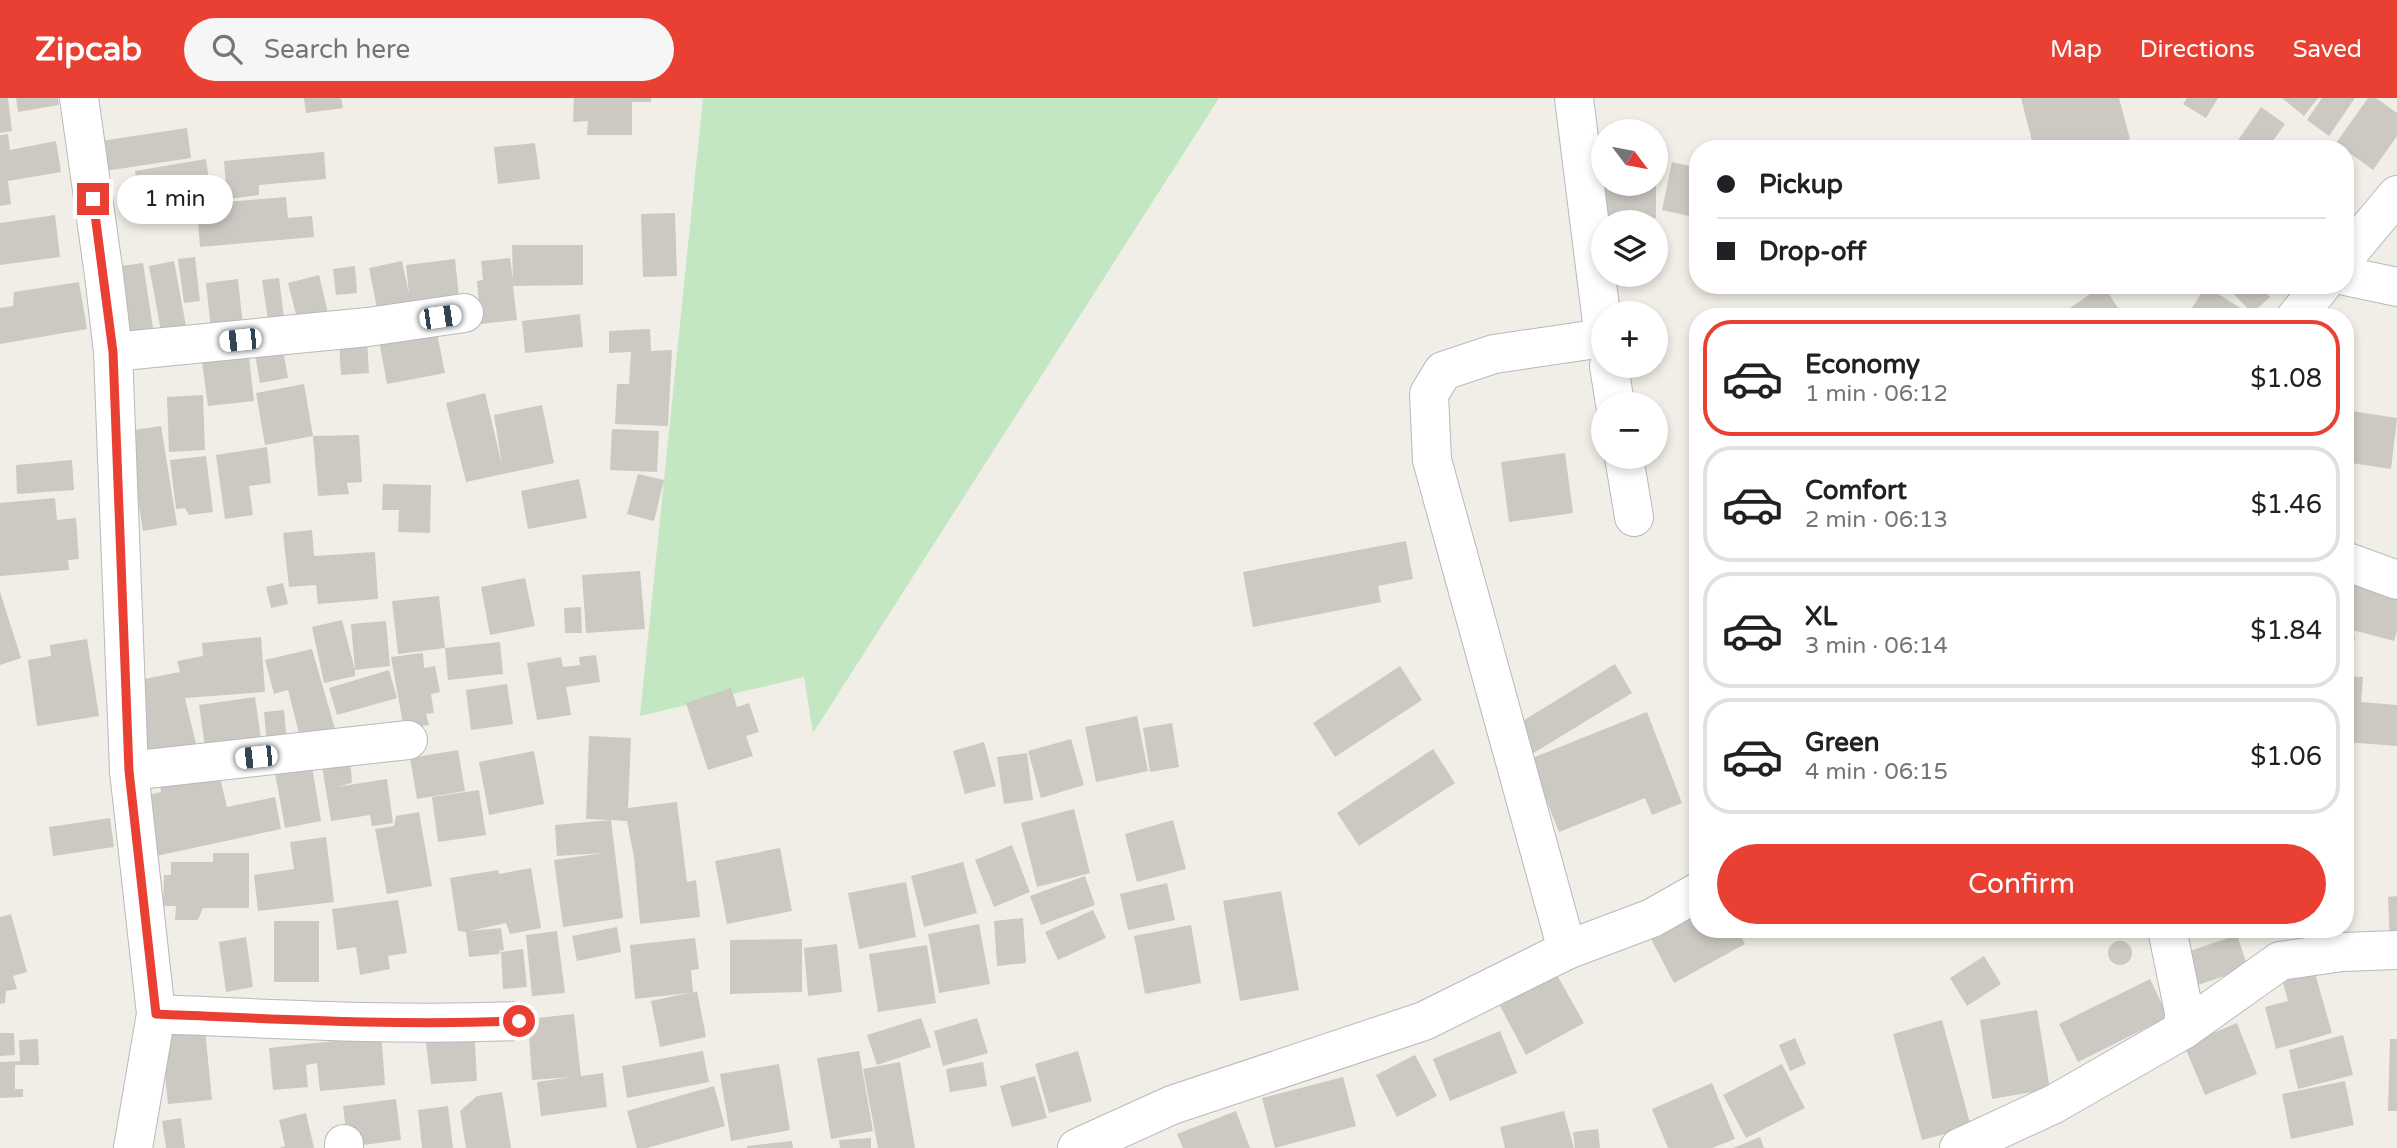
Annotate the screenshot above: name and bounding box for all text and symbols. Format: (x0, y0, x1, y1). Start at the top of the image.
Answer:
search box (184, 18, 674, 81)
text: Zipcab (35, 30, 142, 69)
icon: search (208, 30, 246, 68)
text: Search here (264, 34, 410, 65)
text: Map (2050, 35, 2102, 64)
text: Directions (2140, 35, 2255, 64)
text: Saved (2293, 35, 2362, 64)
north arrow (1591, 119, 1668, 196)
map controls (1591, 119, 1668, 469)
text: Pickup (1759, 169, 1843, 200)
callout: 1 min (118, 174, 233, 224)
route end (77, 183, 109, 215)
text: 1 min (144, 185, 206, 213)
button: layers (1591, 210, 1668, 287)
text: Drop-off (1759, 236, 1866, 267)
button: + (1591, 301, 1668, 378)
car (418, 304, 463, 330)
car (219, 327, 262, 353)
icon: car (1721, 347, 1784, 410)
text: Economy (1805, 349, 1920, 380)
text: $1.08 (2250, 363, 2322, 394)
text: 1 min · 06:12 (1805, 380, 1948, 408)
button: − (1591, 392, 1668, 469)
icon: car (1721, 473, 1784, 536)
text: Comfort (1805, 475, 1907, 506)
text: $1.46 (2251, 489, 2322, 520)
text: 2 min · 06:13 (1805, 506, 1948, 534)
icon: car (1721, 599, 1784, 662)
text: XL (1805, 601, 1837, 632)
text: $1.84 (2250, 615, 2322, 646)
text: 3 min · 06:14 (1805, 632, 1948, 660)
icon: car (1721, 725, 1784, 788)
text: Green (1805, 727, 1880, 758)
text: $1.06 (2250, 741, 2322, 772)
car (235, 744, 278, 770)
text: 4 min · 06:15 (1805, 758, 1948, 786)
button: Confirm (1717, 844, 2326, 924)
route start (503, 1005, 535, 1037)

